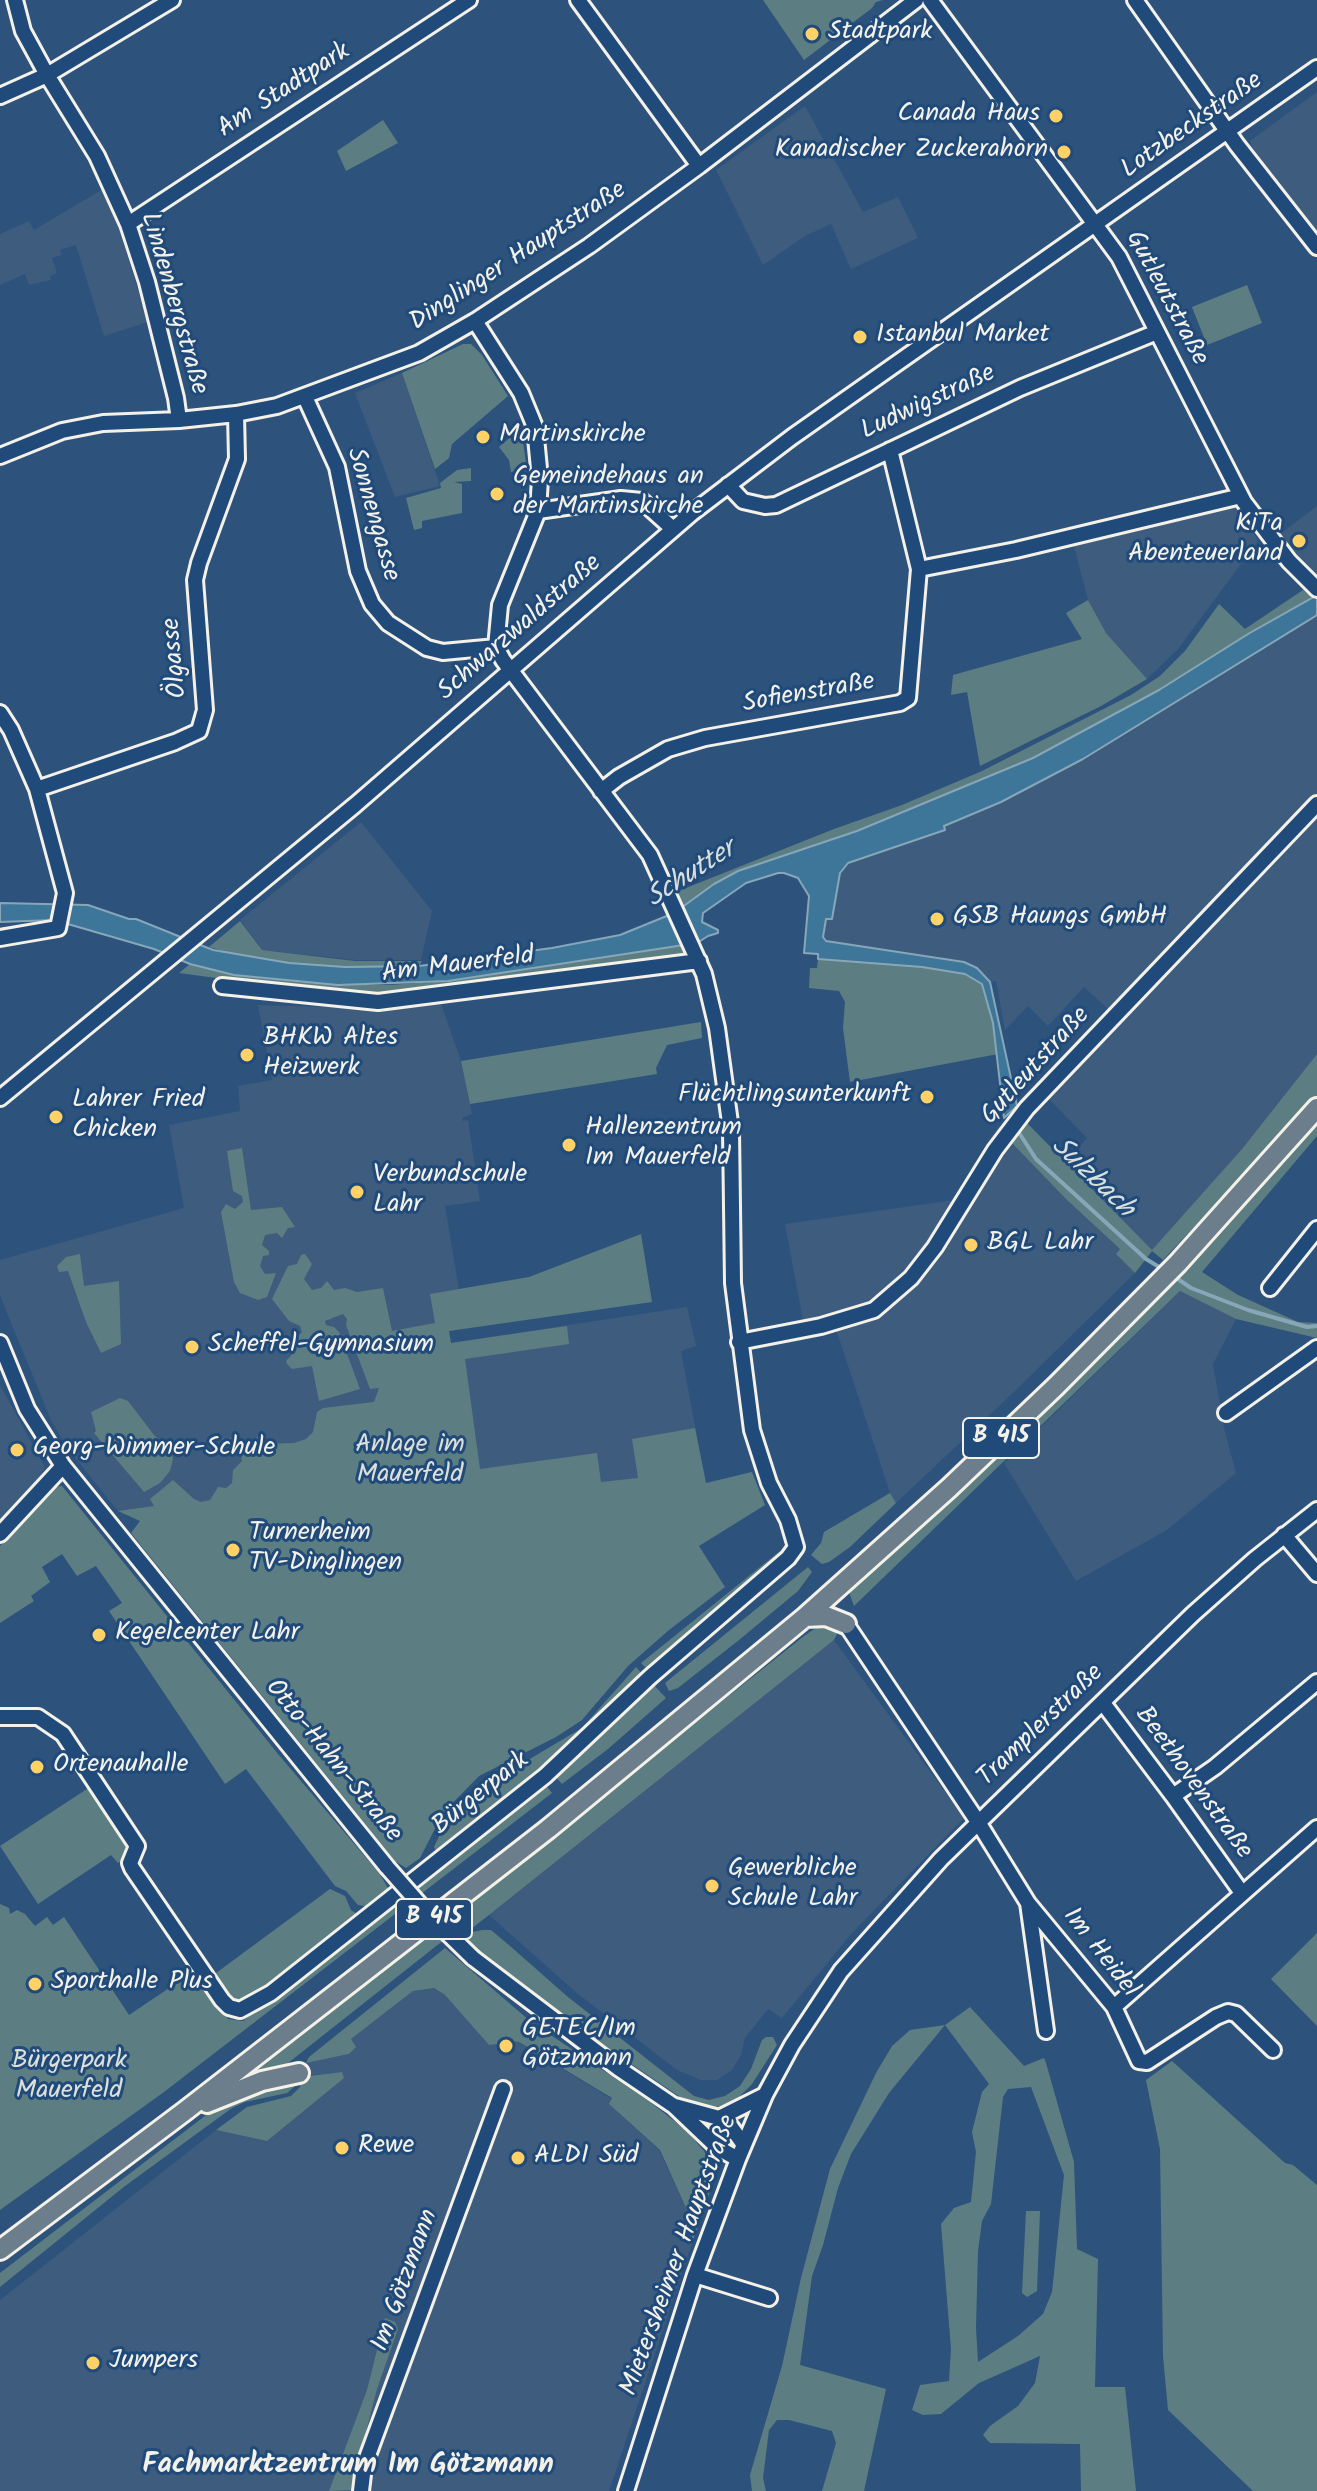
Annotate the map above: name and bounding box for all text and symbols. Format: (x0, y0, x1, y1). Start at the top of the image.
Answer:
place label: Stadtpark (828, 18, 933, 50)
marker: Stadtpark (803, 25, 821, 43)
street label: Am Stadtpark (213, 38, 357, 146)
street label: Lotzbeckstraße (1116, 67, 1270, 187)
place label: Canada Haus (897, 100, 1040, 132)
marker: Canada Haus (1047, 107, 1065, 125)
place label: Kanadischer Zuckerahorn (775, 136, 1048, 168)
marker: Kanadischer Zuckerahorn (1055, 143, 1073, 161)
street label: Dinglinger Hauptstraße (405, 176, 633, 340)
street label: Lindenbergstraße (131, 209, 213, 399)
street label: Gutleutstraße (1116, 226, 1214, 372)
place label: Istanbul Market (876, 321, 1049, 353)
marker: Istanbul Market (851, 328, 869, 346)
street label: Ludwigstraße (857, 359, 1001, 449)
place label: Martinskirche (499, 421, 646, 453)
marker: Martinskirche (474, 428, 492, 446)
street label: Sonnengasse (337, 445, 405, 585)
place label: Gemeindehaus an der Martinskirche (513, 463, 704, 524)
marker: Gemeindehaus an der Martinskirche (488, 485, 506, 503)
place label: KiTa Abenteuerland (1128, 510, 1283, 572)
marker: KiTa Abenteuerland (1290, 532, 1308, 550)
street label: Schwarzwaldstraße (433, 549, 609, 709)
street label: Ölgasse (158, 616, 196, 700)
street label: Sofienstraße (740, 668, 878, 722)
water label: Schutter (641, 835, 743, 917)
place label: GSB Haungs GmbH (953, 903, 1167, 935)
marker: GSB Haungs GmbH (928, 910, 946, 928)
street label: Am Mauerfeld (380, 942, 536, 992)
street label: Gutleutstraße (976, 1002, 1098, 1132)
place label: BHKW Altes Heizwerk (263, 1024, 398, 1086)
marker: BHKW Altes Heizwerk (238, 1046, 256, 1064)
place label: Flüchtlingsunterkunft (678, 1081, 911, 1113)
place label: Lahrer Fried Chicken (72, 1086, 205, 1148)
marker: Flüchtlingsunterkunft (918, 1088, 936, 1106)
marker: Lahrer Fried Chicken (47, 1108, 65, 1126)
place label: Hallenzentrum Im Mauerfeld (585, 1114, 742, 1176)
water label: Sulzbach (1042, 1131, 1140, 1227)
marker: Hallenzentrum Im Mauerfeld (560, 1136, 578, 1154)
place label: Verbundschule Lahr (373, 1161, 527, 1222)
marker: Verbundschule Lahr (348, 1183, 366, 1201)
place label: BGL Lahr (987, 1229, 1093, 1261)
marker: BGL Lahr (962, 1236, 980, 1254)
place label: Scheffel-Gymnasium (208, 1331, 434, 1363)
marker: Scheffel-Gymnasium (183, 1338, 201, 1356)
road number: B 415 (963, 1418, 1039, 1458)
park label: Anlage im Mauerfeld (355, 1431, 465, 1492)
place label: Georg-Wimmer-Schule (33, 1434, 275, 1466)
marker: Georg-Wimmer-Schule (8, 1441, 26, 1459)
place label: Turnerheim TV-Dinglingen (249, 1519, 402, 1580)
marker: Turnerheim TV-Dinglingen (224, 1541, 242, 1559)
place label: Kegelcenter Lahr (115, 1619, 299, 1651)
marker: Kegelcenter Lahr (90, 1626, 108, 1644)
street label: Tramplerstraße (972, 1659, 1112, 1795)
street label: Otto-Hahn-Straße (257, 1674, 407, 1850)
street label: Beethovenstraße (1126, 1702, 1258, 1866)
street label: Bürgerpark (427, 1746, 537, 1844)
place label: Ortenauhalle (53, 1751, 188, 1783)
marker: Ortenauhalle (28, 1758, 46, 1776)
place label: Gewerbliche Schule Lahr (728, 1855, 857, 1916)
marker: Gewerbliche Schule Lahr (703, 1877, 721, 1895)
road number: B 415 (396, 1899, 472, 1939)
street label: Im Heidel (1054, 1903, 1144, 2005)
place label: Sporthalle Plus (51, 1968, 213, 2000)
marker: Sporthalle Plus (26, 1975, 44, 1993)
place label: GETEC/Im Götzmann (522, 2015, 636, 2076)
marker: GETEC/Im Götzmann (497, 2037, 515, 2055)
park label: Bürgerpark Mauerfeld (11, 2047, 127, 2108)
street label: Mietersheimer Hauptstraße (616, 2111, 746, 2401)
place label: Rewe (358, 2132, 414, 2164)
marker: Rewe (333, 2139, 351, 2157)
place label: ALDI Süd (534, 2142, 638, 2174)
marker: ALDI Süd (509, 2149, 527, 2167)
street label: Im Götzmann (367, 2206, 447, 2356)
place label: Jumpers (109, 2347, 198, 2379)
marker: Jumpers (84, 2354, 102, 2372)
district label: Fachmarktzentrum Im Götzmann (142, 2450, 554, 2484)

